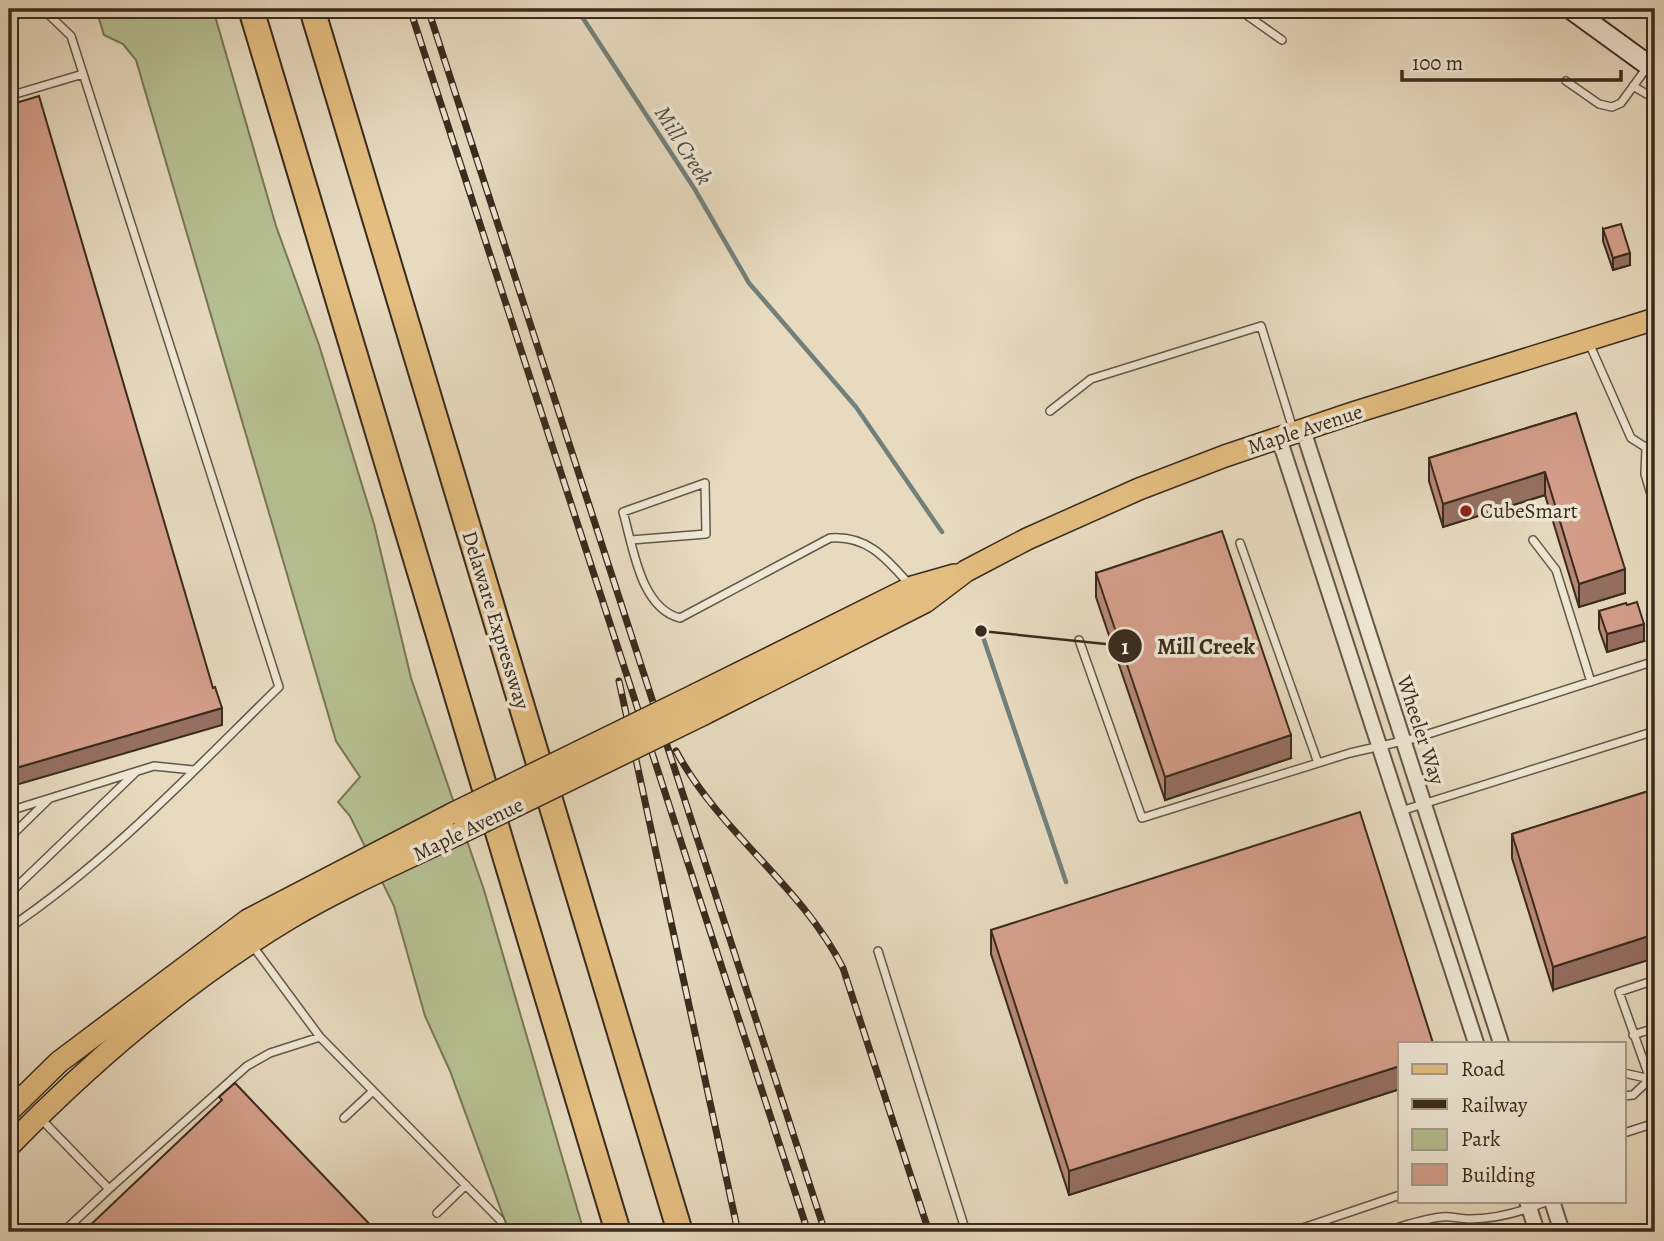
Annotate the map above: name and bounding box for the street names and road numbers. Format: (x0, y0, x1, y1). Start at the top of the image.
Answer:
street label: Maple Avenue (1244, 397, 1366, 461)
street label: Delaware Expressway (456, 527, 537, 713)
street label: Wheeler Way (1390, 671, 1452, 789)
street label: Maple Avenue (408, 790, 528, 868)

